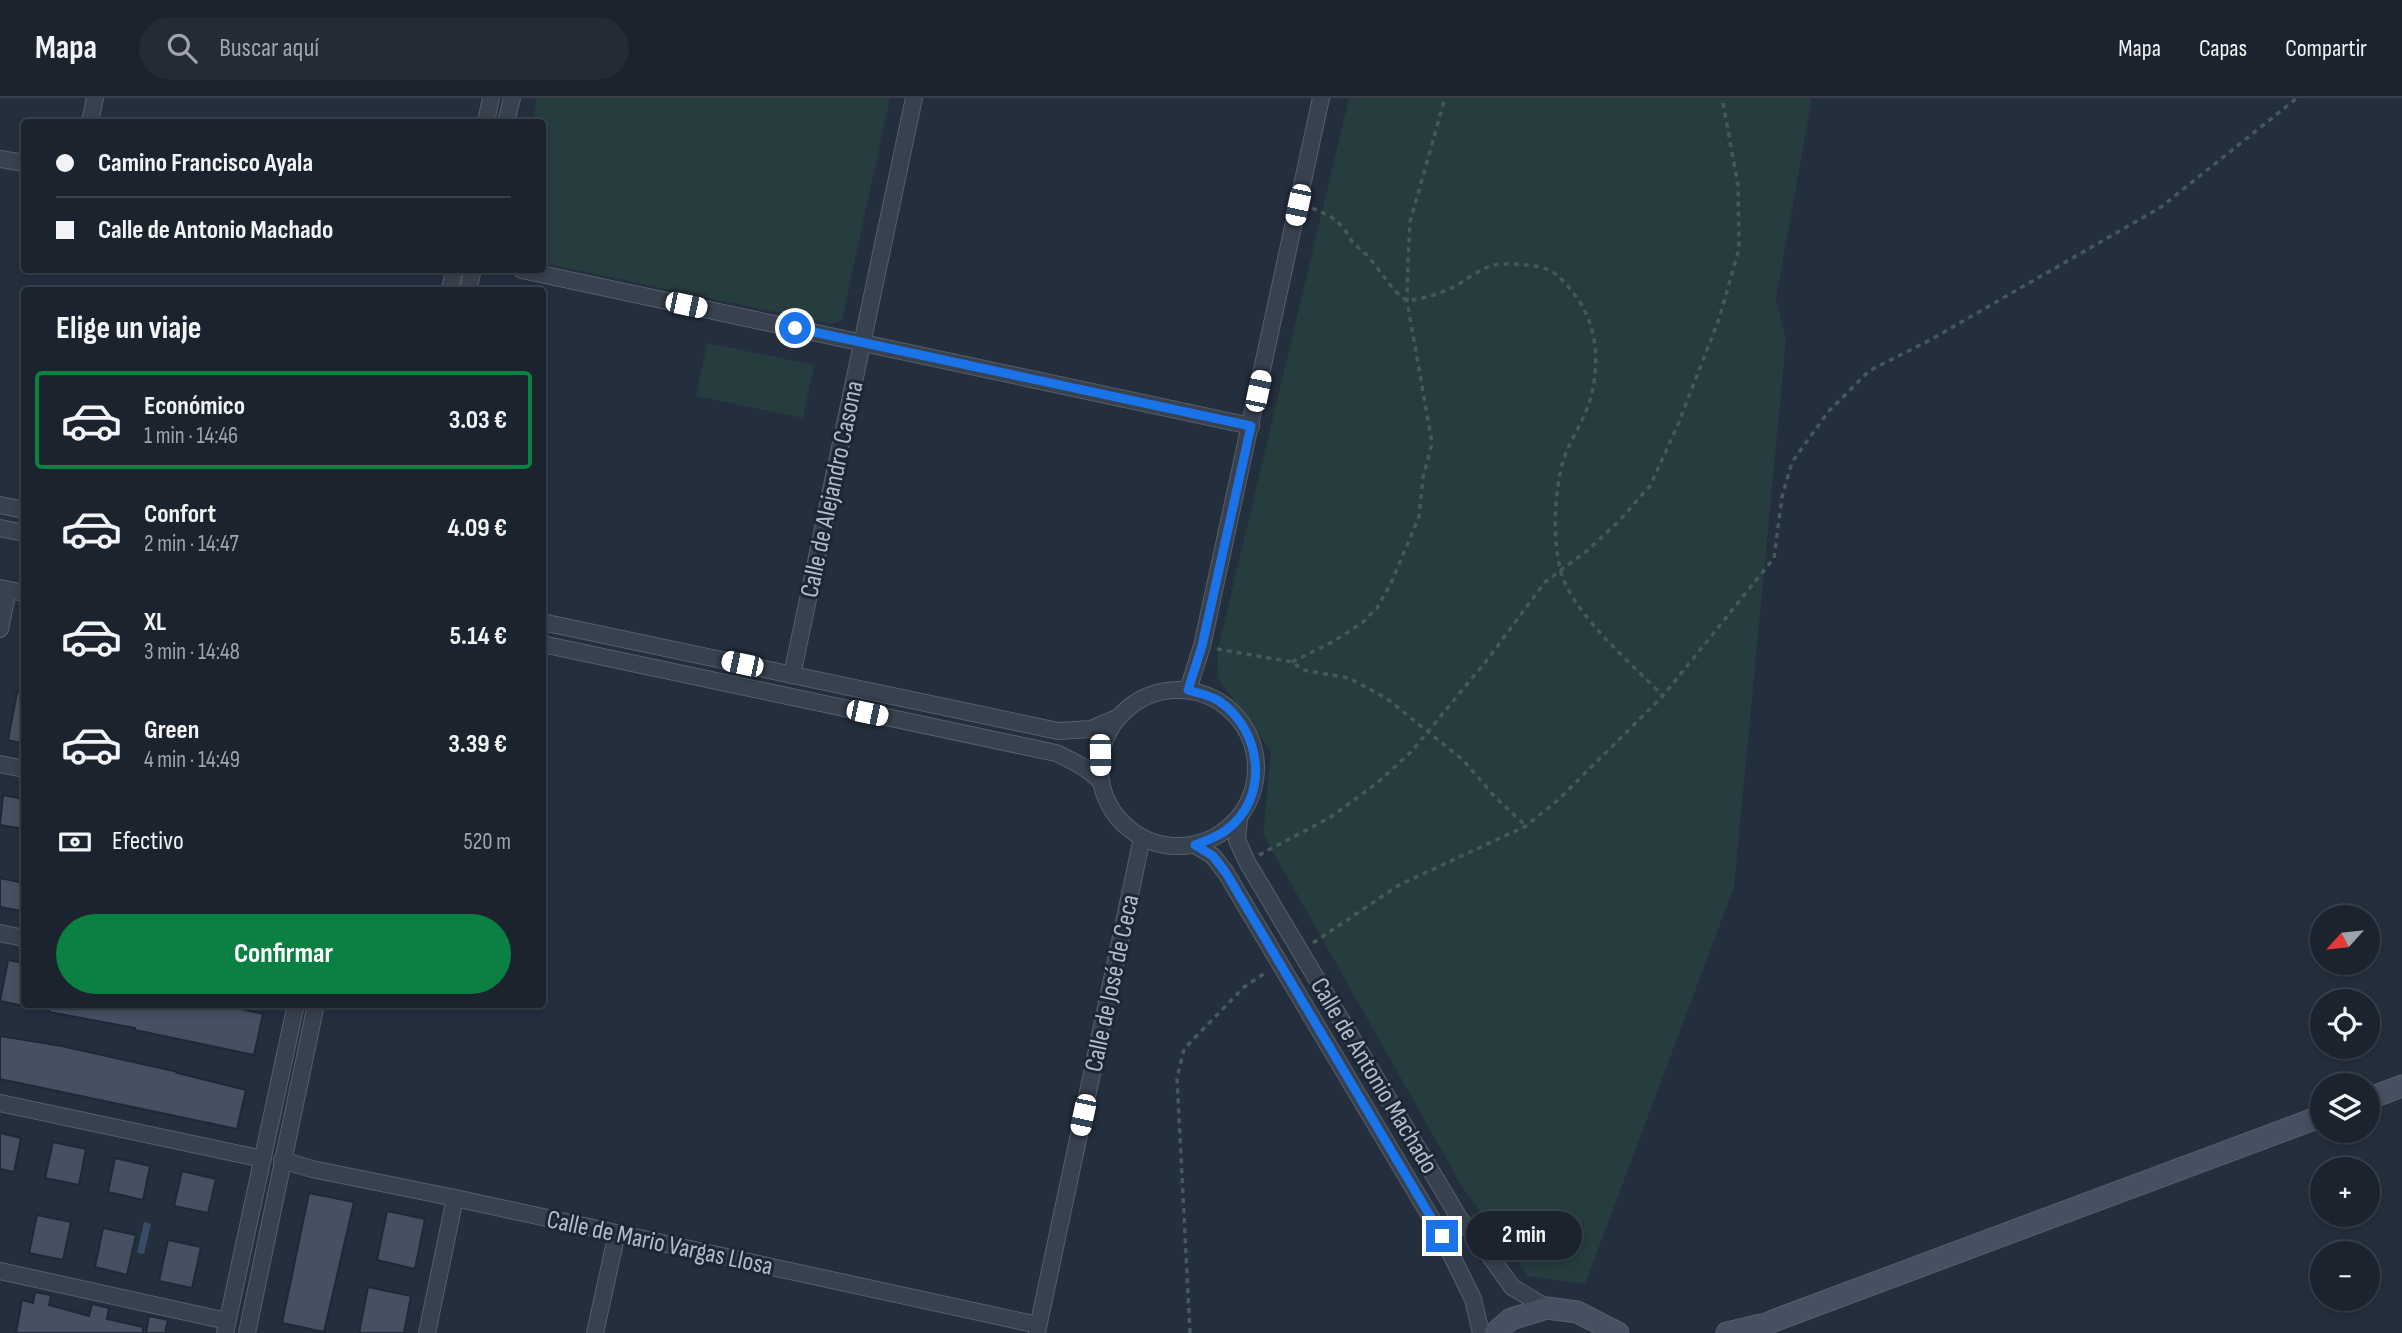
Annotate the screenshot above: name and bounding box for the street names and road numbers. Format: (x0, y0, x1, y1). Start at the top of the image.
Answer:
street label: Calle de Alejandro Casona (794, 378, 871, 600)
street label: Calle de José de Ceca (1079, 892, 1146, 1075)
street label: Calle de Antonio Machado (1303, 972, 1444, 1179)
street label: Calle de Mario Vargas Llosa (544, 1204, 776, 1283)

